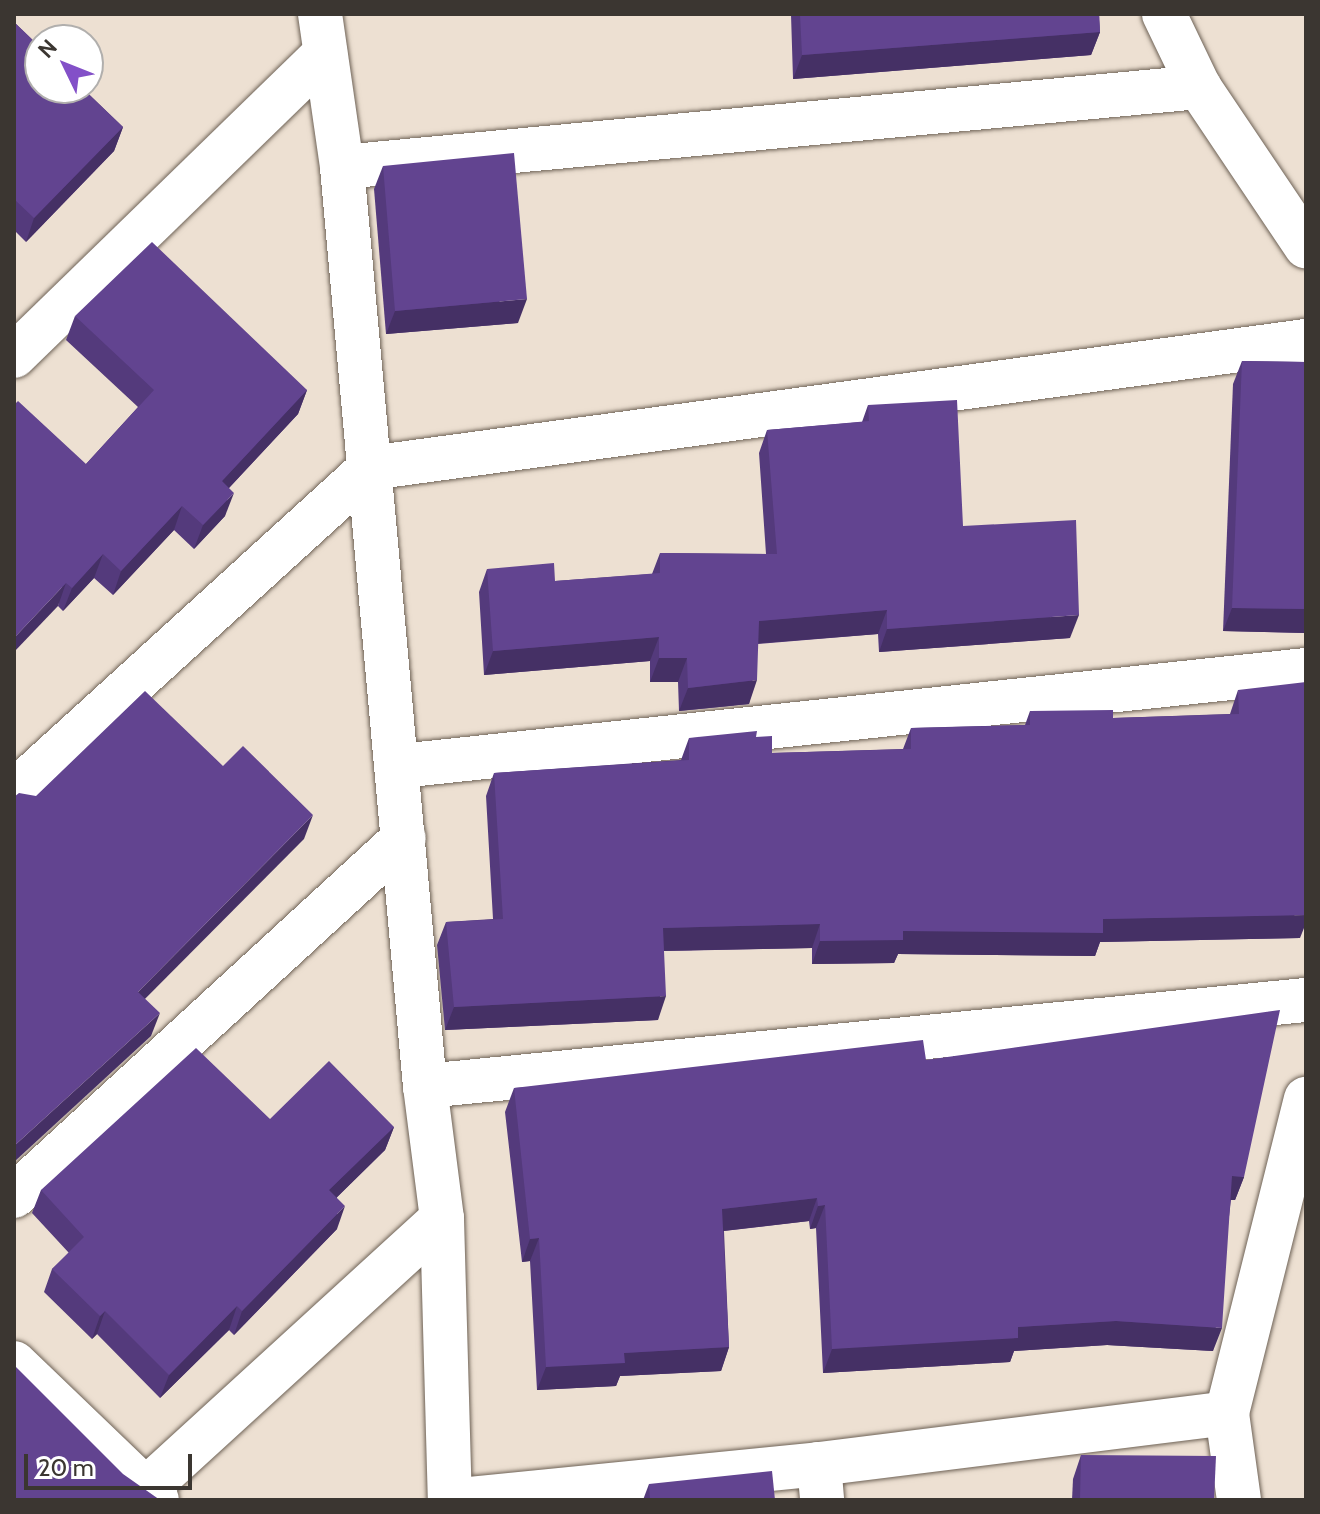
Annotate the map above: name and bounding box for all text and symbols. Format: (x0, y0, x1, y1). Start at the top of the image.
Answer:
north arrow (24, 24, 104, 104)
text: N (32, 34, 63, 64)
scale bar (28, 1438, 196, 1488)
text: 20 m (38, 1453, 94, 1482)

